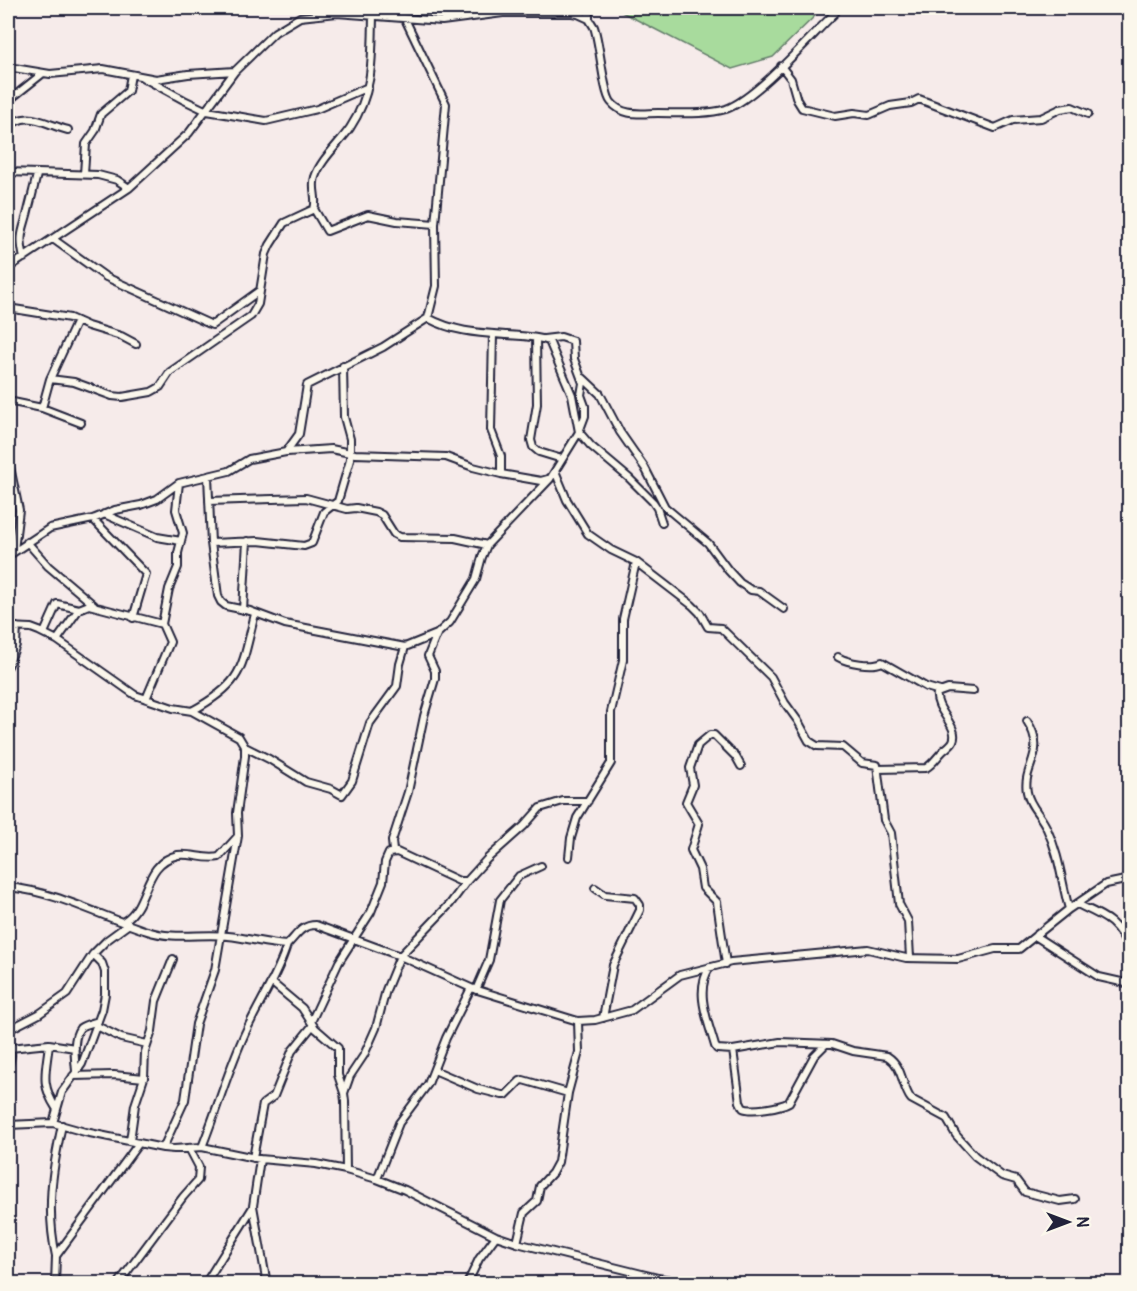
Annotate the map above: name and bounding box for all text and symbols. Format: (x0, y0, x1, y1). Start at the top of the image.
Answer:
north arrow (1038, 1192, 1098, 1252)
text: N (1072, 1217, 1092, 1228)

